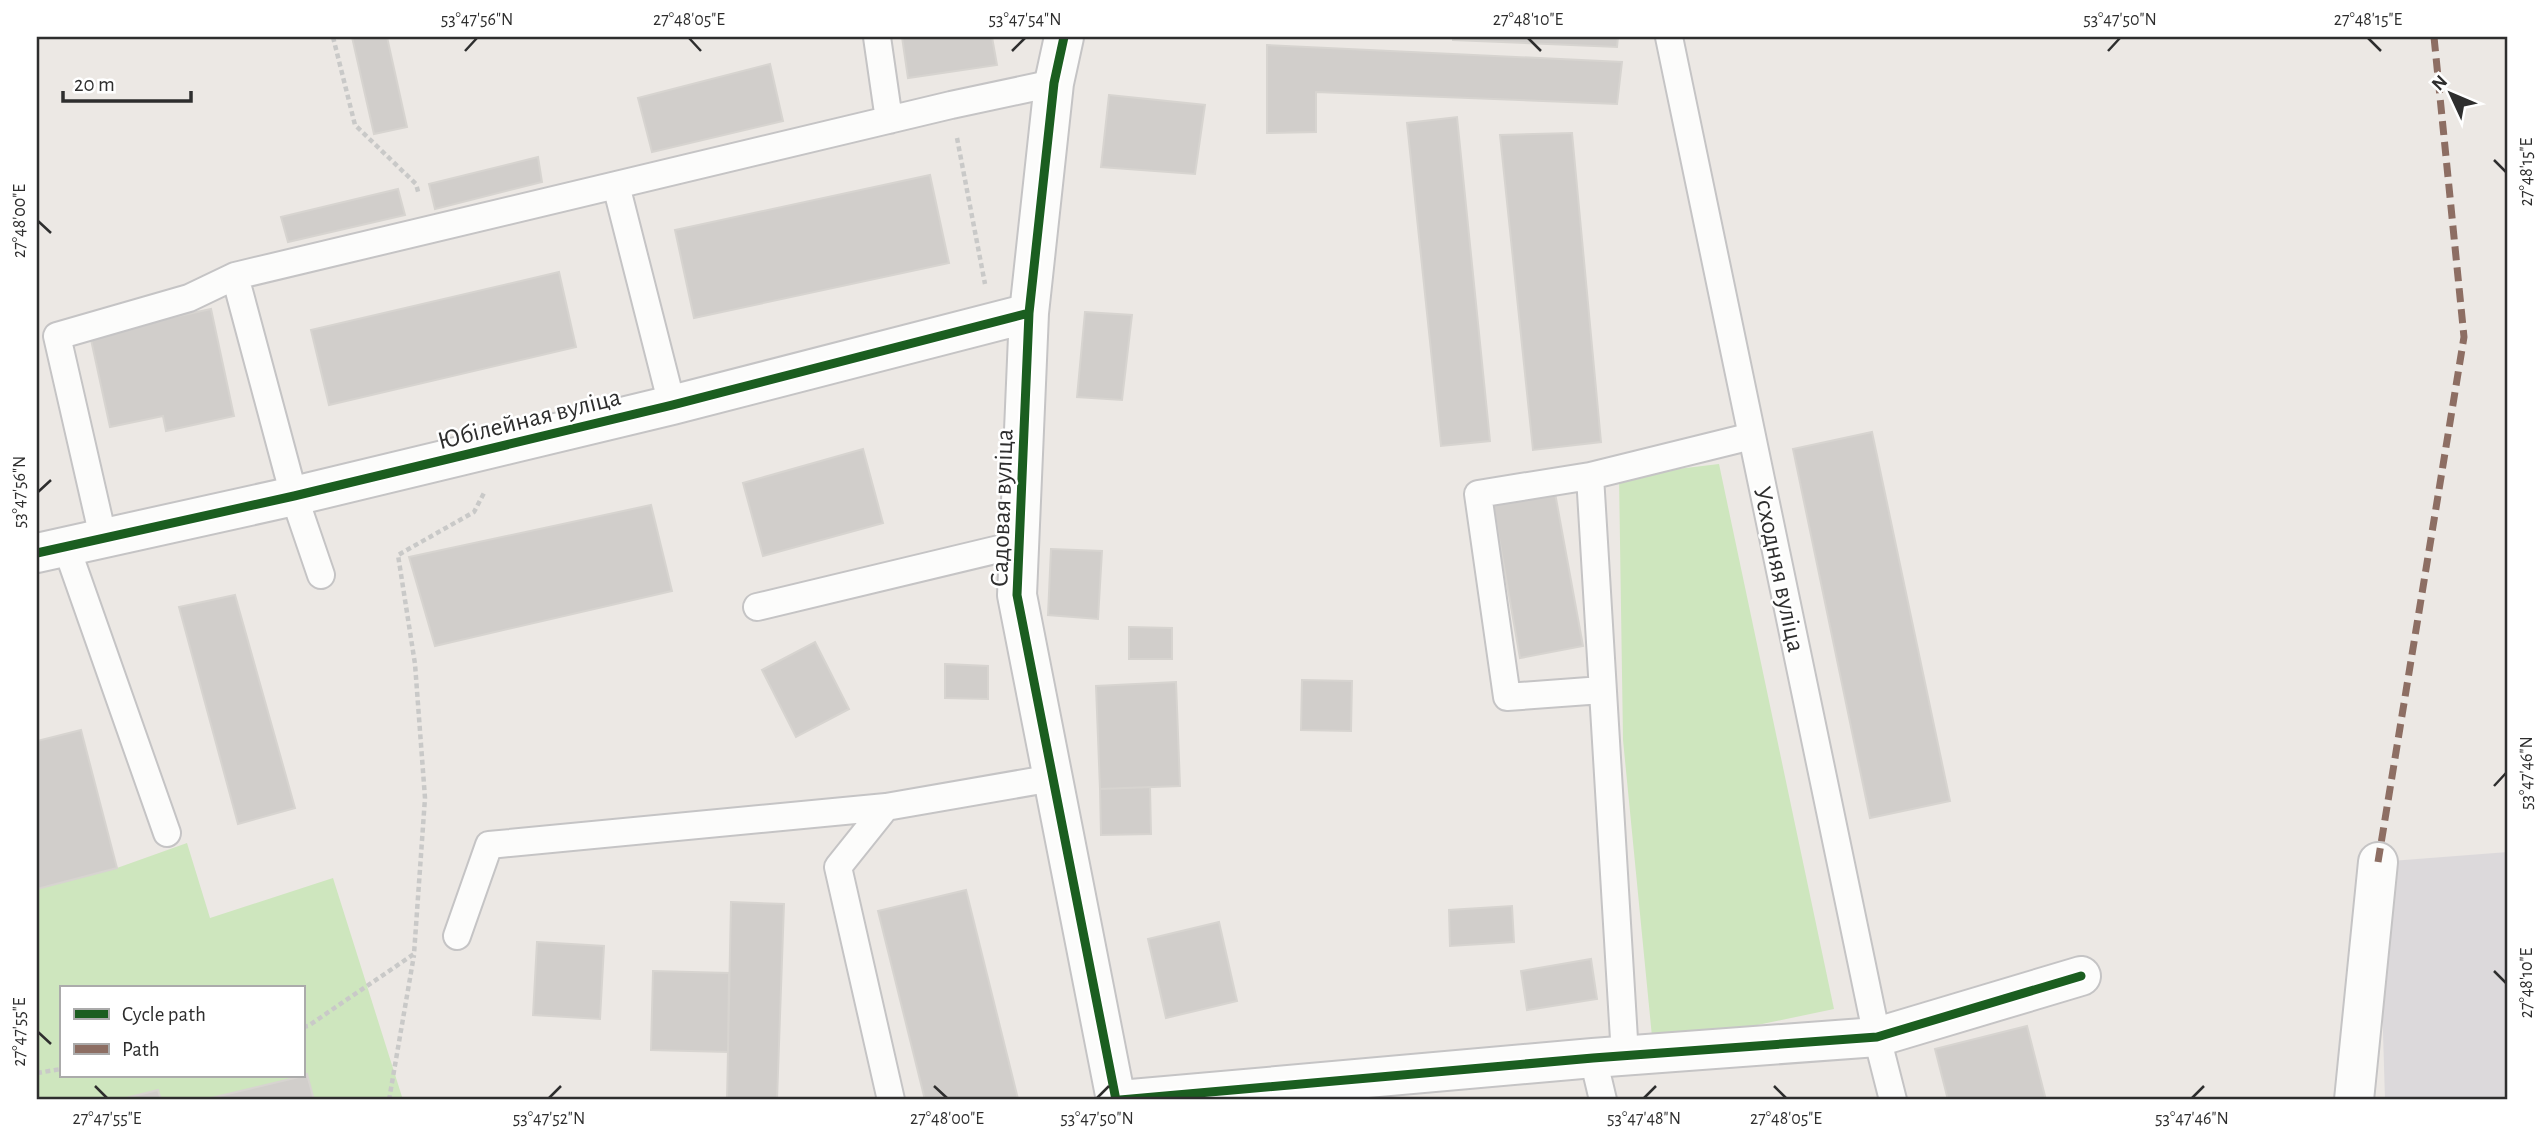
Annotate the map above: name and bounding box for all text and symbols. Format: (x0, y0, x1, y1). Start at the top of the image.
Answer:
text: 53°47'56"N (441, 11, 513, 29)
text: 27°48'05"E (653, 11, 725, 29)
text: 53°47'54"N (989, 11, 1061, 29)
text: 27°48'10"E (1493, 11, 1564, 29)
text: 53°47'50"N (2083, 11, 2157, 29)
text: 27°48'15"E (2334, 11, 2403, 29)
scale bar (63, 60, 191, 104)
north arrow (2416, 60, 2486, 130)
text: N (2428, 72, 2451, 95)
text: 20 m (74, 74, 115, 95)
text: 27°48'15"E (2518, 137, 2536, 206)
text: 27°48'00"E (11, 184, 29, 258)
street label: Юбілейная вуліца (435, 384, 624, 454)
street label: Садовая вуліца (986, 428, 1018, 588)
text: 53°47'56"N (11, 456, 29, 528)
street label: Усходняя вуліца (1749, 484, 1809, 655)
text: 53°47'46"N (2518, 736, 2536, 810)
text: 27°48'10"E (2518, 947, 2536, 1018)
legend (60, 986, 304, 1078)
text: 27°47'55"E (11, 997, 29, 1066)
text: Cycle path (122, 1004, 206, 1025)
text: Path (122, 1039, 160, 1060)
text: 27°47'55"E (73, 1110, 142, 1128)
text: 53°47'52"N (513, 1110, 585, 1128)
text: 27°48'00"E (910, 1110, 984, 1128)
text: 53°47'50"N (1060, 1110, 1134, 1128)
text: 53°47'48"N (1607, 1110, 1681, 1128)
text: 27°48'05"E (1750, 1110, 1822, 1128)
text: 53°47'46"N (2155, 1110, 2229, 1128)

